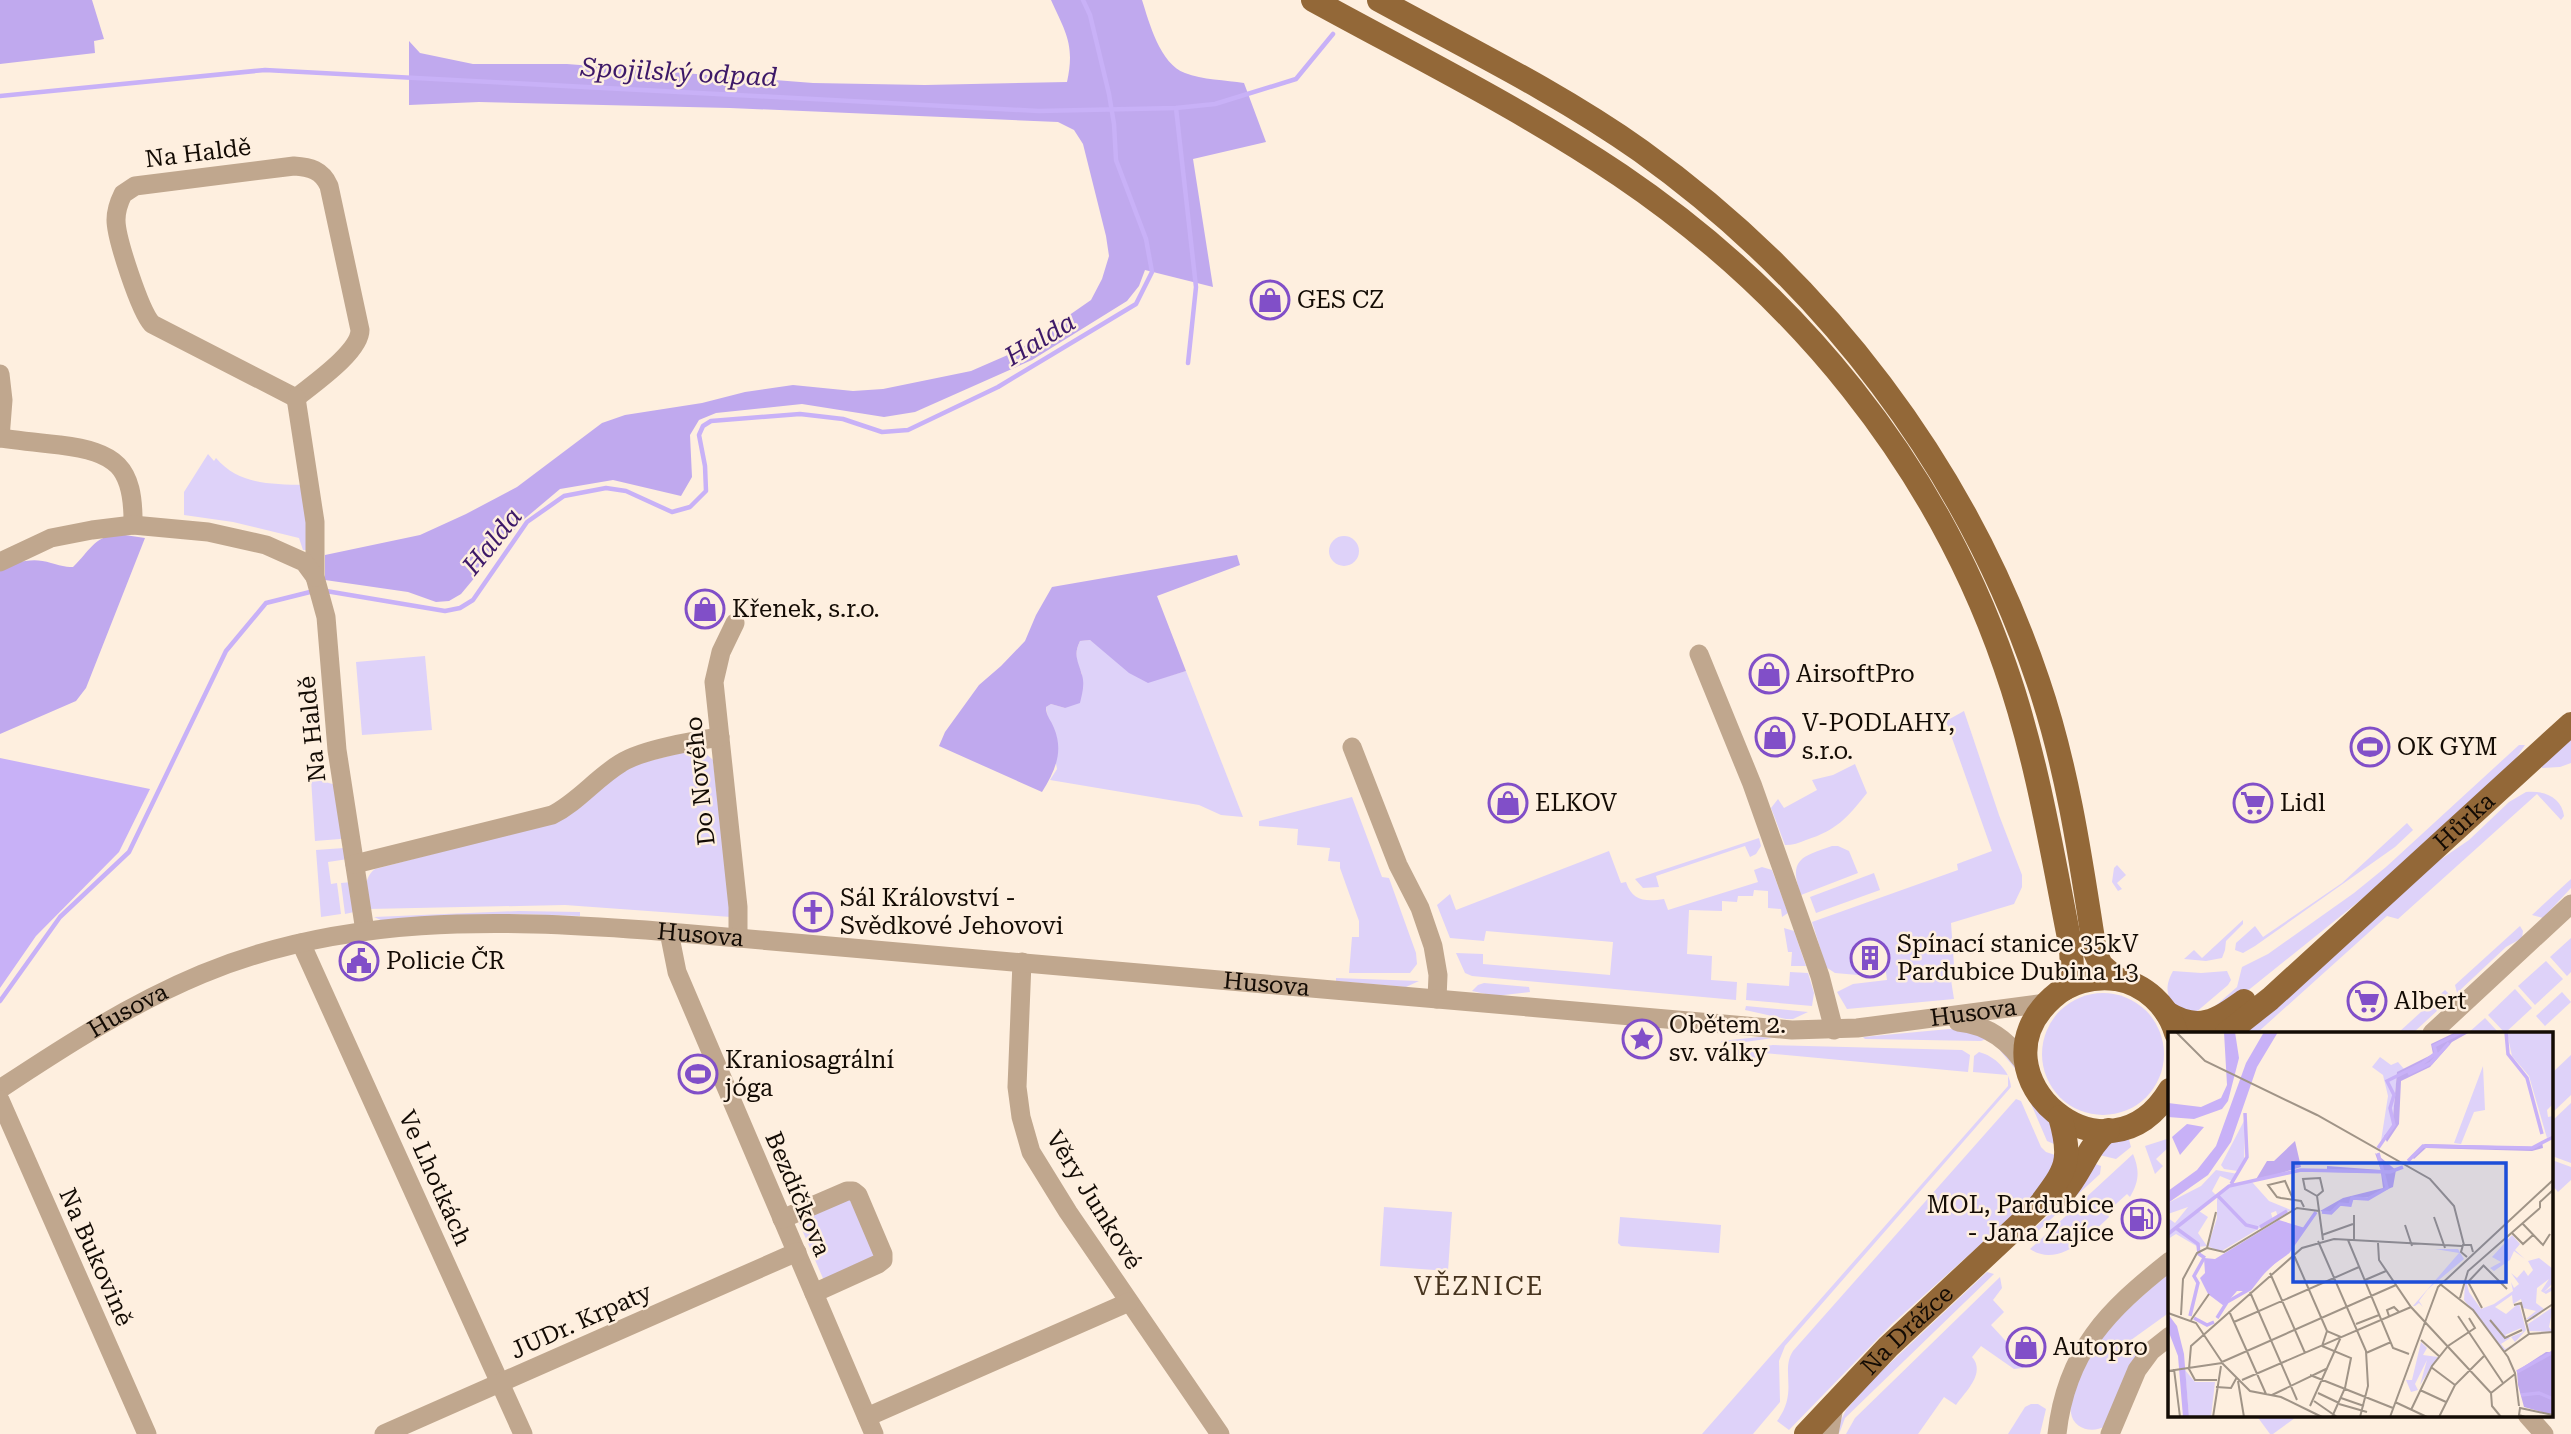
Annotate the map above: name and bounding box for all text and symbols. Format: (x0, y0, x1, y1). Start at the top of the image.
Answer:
water label: Spojilský odpad (579, 52, 778, 92)
street label: Na Haldě (143, 133, 253, 173)
shop icon: GES CZ (1249, 279, 1291, 321)
place label: GES CZ (1297, 286, 1384, 314)
water label: Halda (999, 306, 1081, 372)
water label: Halda (456, 502, 528, 581)
shop icon: Křenek, s.r.o. (684, 588, 726, 630)
place label: Křenek, s.r.o. (732, 595, 880, 623)
shop icon: AirsoftPro (1748, 653, 1790, 695)
place label: AirsoftPro (1796, 660, 1915, 688)
street label: Na Haldě (293, 675, 331, 783)
place label: V-PODLAHY, s.r.o. (1802, 709, 1955, 765)
street label: Do Nového (679, 715, 721, 847)
shop icon: V-PODLAHY, s.r.o. (1754, 716, 1796, 758)
sports icon: OK GYM (2349, 726, 2391, 768)
place label: OK GYM (2397, 733, 2497, 761)
shop icon: ELKOV (1487, 782, 1529, 824)
supermarket icon: Lidl (2232, 782, 2274, 824)
street label: Hůrka (2428, 787, 2500, 856)
place label: ELKOV (1535, 789, 1617, 817)
place label: Lidl (2280, 789, 2325, 817)
place label: Sál Království - Svědkové Jehovovi (840, 884, 1064, 940)
church icon: Sál Království - Svědkové Jehovovi (792, 891, 834, 933)
street label: Husova (656, 917, 745, 952)
place label: Spínací stanice 35kV Pardubice Dubina 13 (1897, 930, 2139, 986)
building icon: Spínací stanice 35kV Pardubice Dubina 13 (1849, 937, 1891, 979)
public building icon: Policie ČR (338, 940, 380, 982)
place label: Policie ČR (386, 946, 505, 975)
street label: Husova (1222, 966, 1311, 1002)
street label: Husova (83, 978, 172, 1044)
supermarket icon: Albert (2346, 980, 2388, 1022)
place label: Albert (2394, 987, 2466, 1015)
street label: Husova (1928, 993, 2018, 1032)
place label: Obětem 2. sv. války (1669, 1011, 1786, 1067)
place icon: Obětem 2. sv. války (1621, 1018, 1663, 1060)
inset map (2168, 1032, 2554, 1416)
place label: Kraniosagrální jóga (723, 1046, 894, 1102)
sports icon: Kraniosagrální jóga (677, 1053, 719, 1095)
street label: Ve Lhotkách (393, 1106, 477, 1250)
street label: Věry Junkové (1040, 1126, 1148, 1274)
street label: Bezdíčkova (759, 1128, 837, 1260)
street label: Na Bukovině (53, 1184, 139, 1330)
place label: MOL, Pardubice - Jana Zajíce (1927, 1191, 2114, 1247)
fuel station icon: MOL, Pardubice - Jana Zajíce (2120, 1198, 2162, 1240)
district label: VĚZNICE (1414, 1270, 1544, 1301)
street label: JUDr. Krpaty (506, 1277, 657, 1365)
street label: Na Drážce (1855, 1279, 1959, 1381)
shop icon: Autopro (2005, 1326, 2047, 1368)
place label: Autopro (2053, 1333, 2148, 1361)

